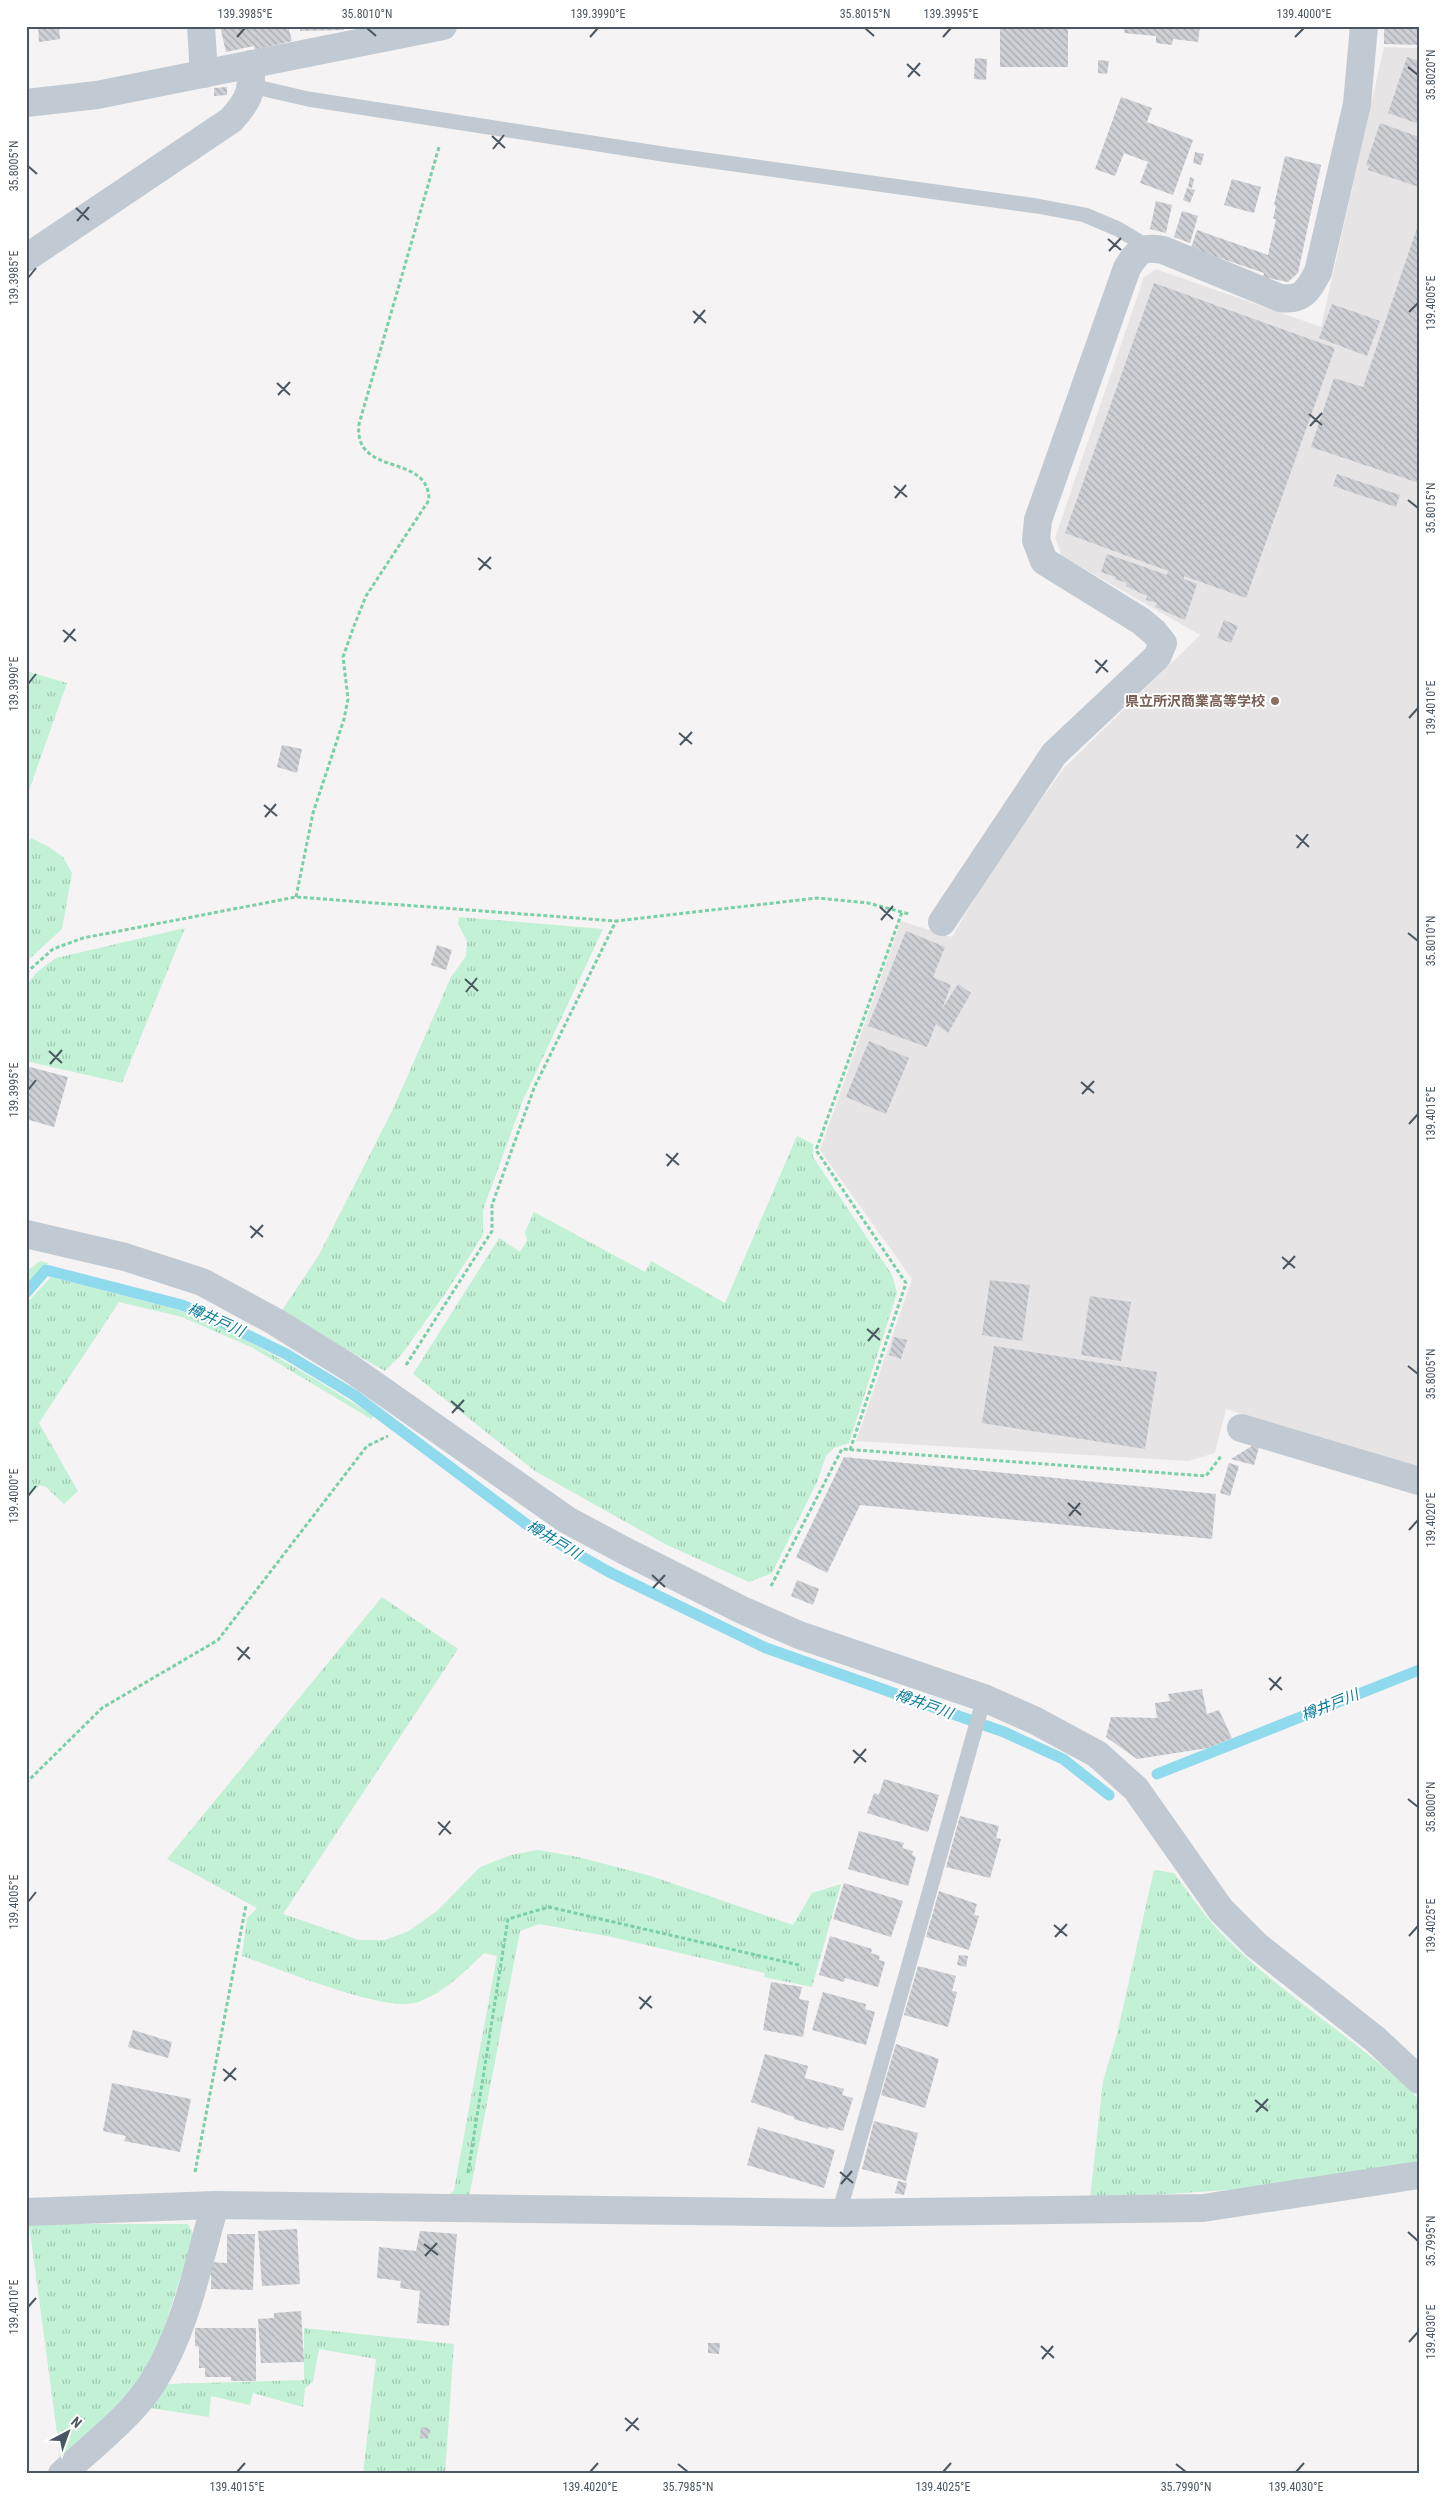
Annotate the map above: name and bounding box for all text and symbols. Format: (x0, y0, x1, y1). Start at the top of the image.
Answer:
text: 139.3985°E (217, 7, 273, 21)
text: 35.8010°N (342, 7, 392, 21)
text: 139.3990°E (570, 7, 626, 21)
text: 35.8015°N (840, 7, 890, 21)
text: 139.3995°E (923, 7, 979, 21)
text: 139.4000°E (1276, 7, 1332, 21)
text: 35.8020°N (1424, 50, 1438, 100)
text: 35.8005°N (7, 141, 21, 191)
text: 139.3985°E (7, 250, 21, 306)
text: 139.4005°E (1424, 275, 1438, 331)
text: 35.8015°N (1424, 483, 1438, 533)
text: 139.3990°E (7, 656, 21, 712)
text: 139.4010°E (1424, 680, 1438, 736)
place label: 県立所沢商業高等学校 (1125, 693, 1265, 709)
marker: 県立所沢商業高等学校 (1269, 695, 1281, 707)
text: 35.8010°N (1424, 916, 1438, 966)
text: 139.3995°E (7, 1062, 21, 1118)
text: 139.4015°E (1424, 1086, 1438, 1142)
water label: 樽井戸川 (185, 1300, 249, 1341)
text: 35.8005°N (1424, 1349, 1438, 1399)
text: 139.4000°E (7, 1468, 21, 1524)
text: 139.4020°E (1424, 1492, 1438, 1548)
water label: 樽井戸川 (524, 1517, 586, 1564)
water label: 樽井戸川 (893, 1685, 957, 1723)
water label: 樽井戸川 (1299, 1685, 1363, 1725)
text: 35.8000°N (1424, 1782, 1438, 1832)
text: 139.4005°E (7, 1874, 21, 1930)
text: 139.4025°E (1424, 1898, 1438, 1954)
text: 35.7995°N (1424, 2216, 1438, 2266)
text: 139.4010°E (7, 2279, 21, 2335)
text: 139.4030°E (1424, 2304, 1438, 2360)
north arrow (42, 2408, 92, 2458)
text: N (68, 2413, 85, 2431)
text: 139.4015°E (209, 2480, 265, 2494)
text: 139.4020°E (562, 2480, 618, 2494)
text: 35.7985°N (663, 2480, 713, 2494)
text: 139.4025°E (915, 2480, 971, 2494)
text: 35.7990°N (1161, 2480, 1211, 2494)
text: 139.4030°E (1268, 2480, 1324, 2494)

